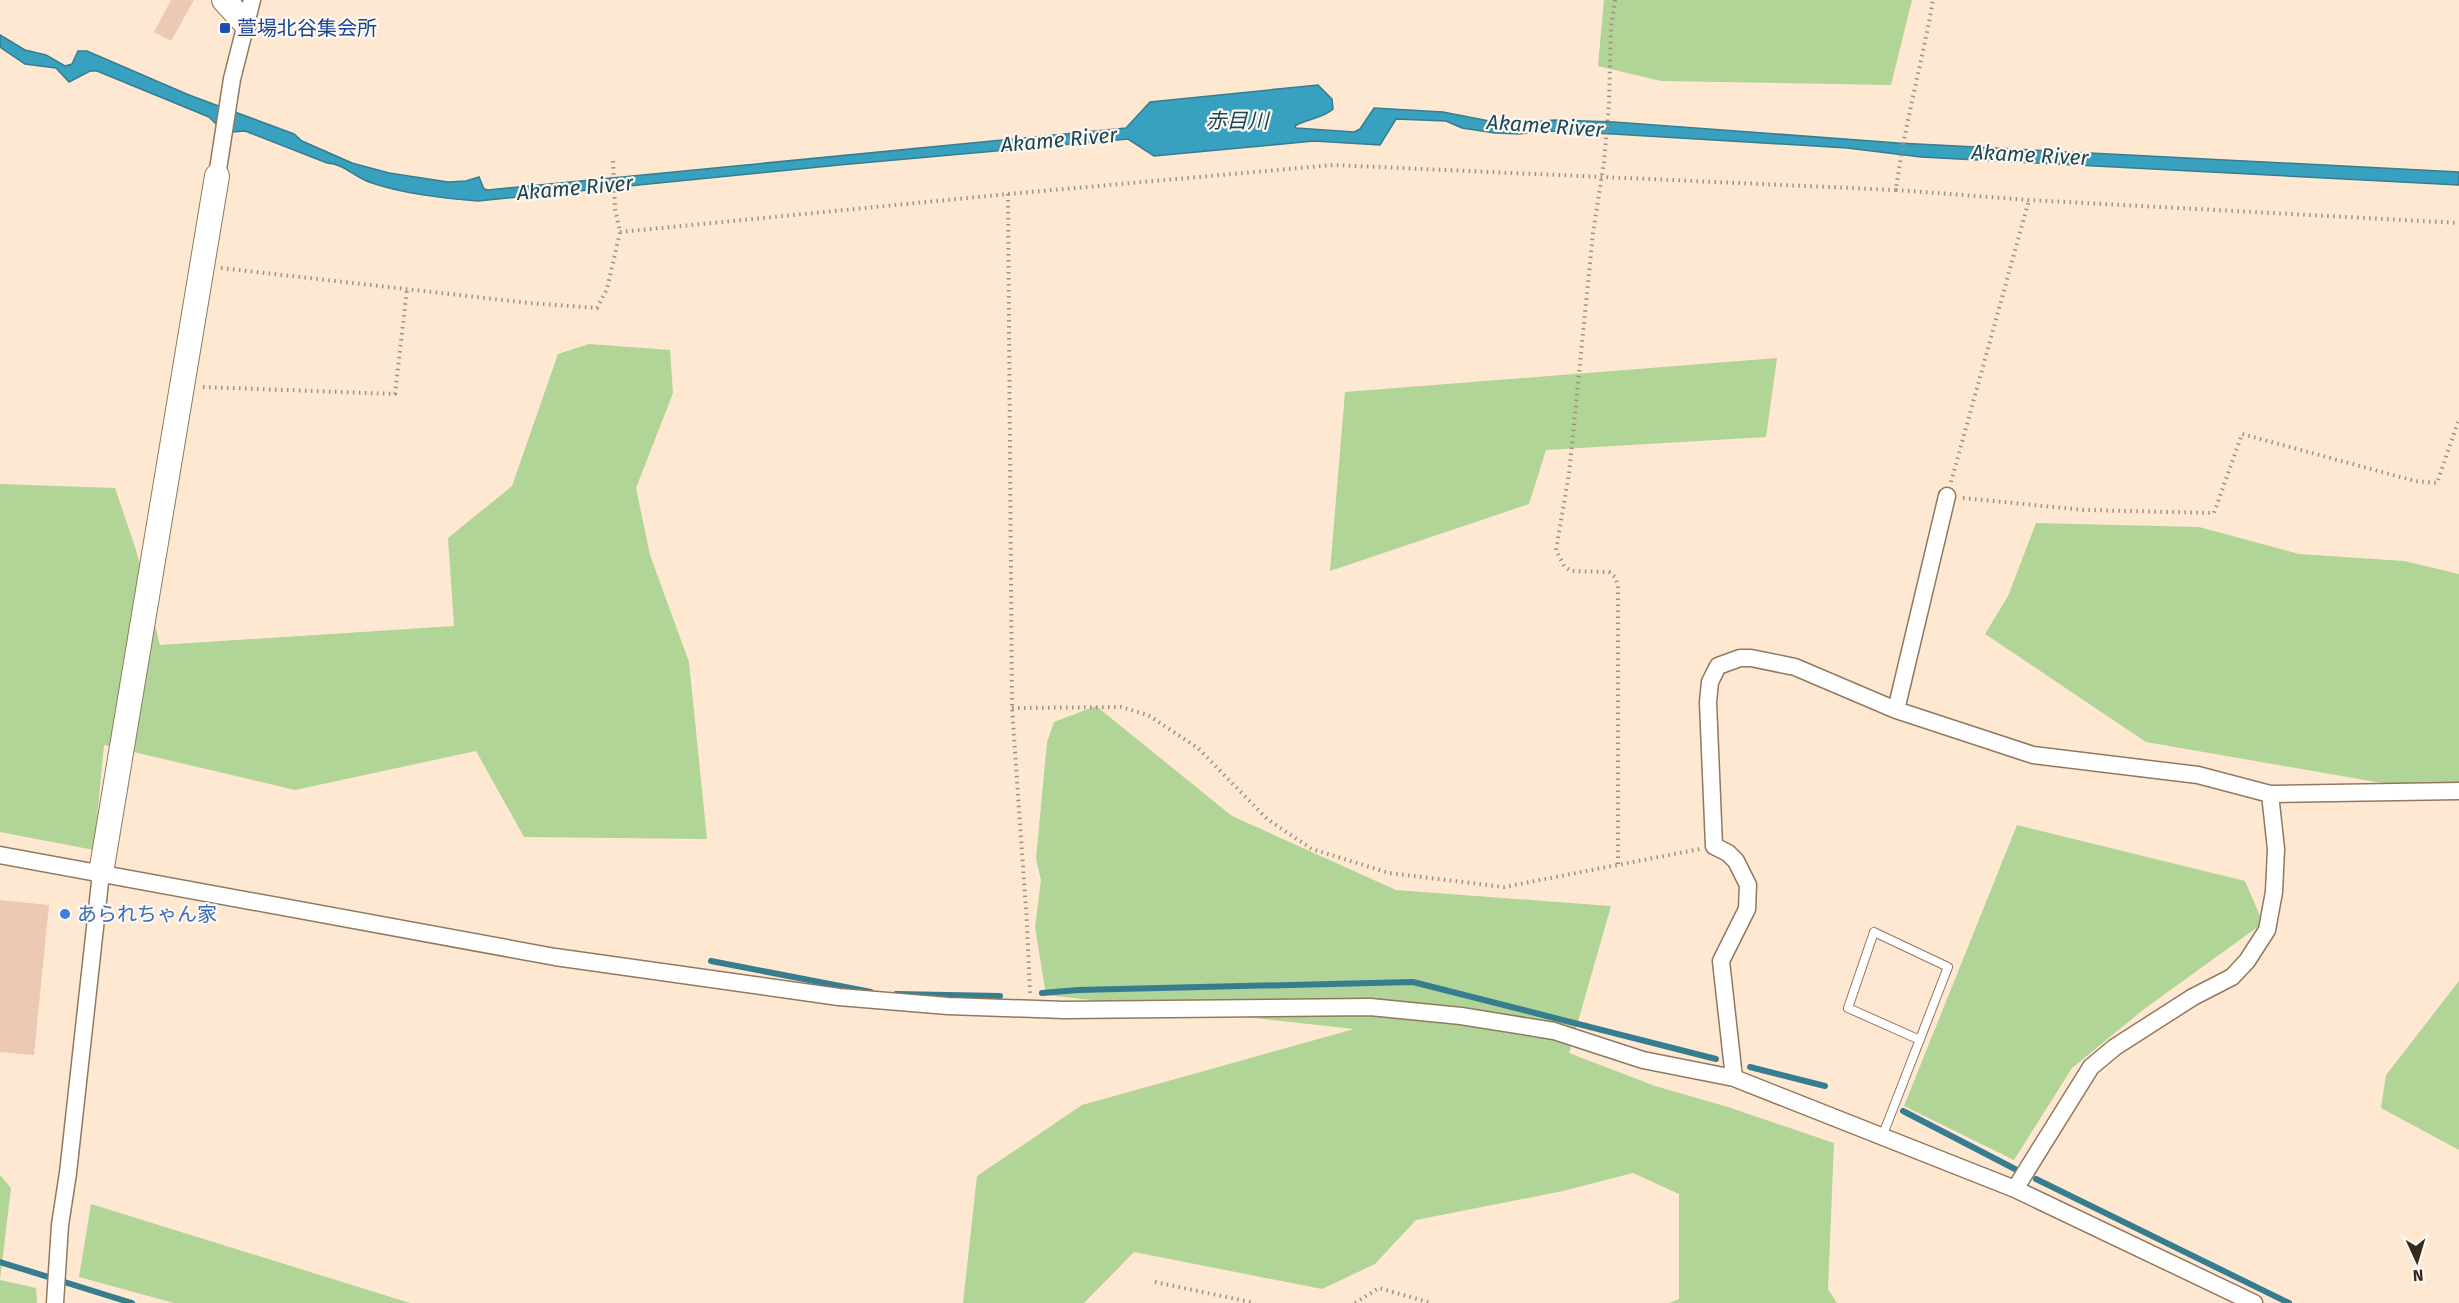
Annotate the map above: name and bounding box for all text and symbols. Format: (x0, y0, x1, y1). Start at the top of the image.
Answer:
place label: 萱場北谷集会所 (237, 16, 377, 40)
marker: 萱場北谷集会所 (218, 21, 232, 35)
water label: 赤目川 (1206, 108, 1270, 134)
water label: Akame River (1485, 109, 1605, 143)
water label: Akame River (999, 122, 1119, 158)
water label: Akame River (1970, 139, 2090, 171)
water label: Akame River (515, 170, 635, 206)
place label: あられちゃん家 (77, 902, 217, 926)
marker: あられちゃん家 (58, 907, 72, 921)
north arrow (2387, 1231, 2447, 1291)
text: N (2412, 1266, 2424, 1285)

